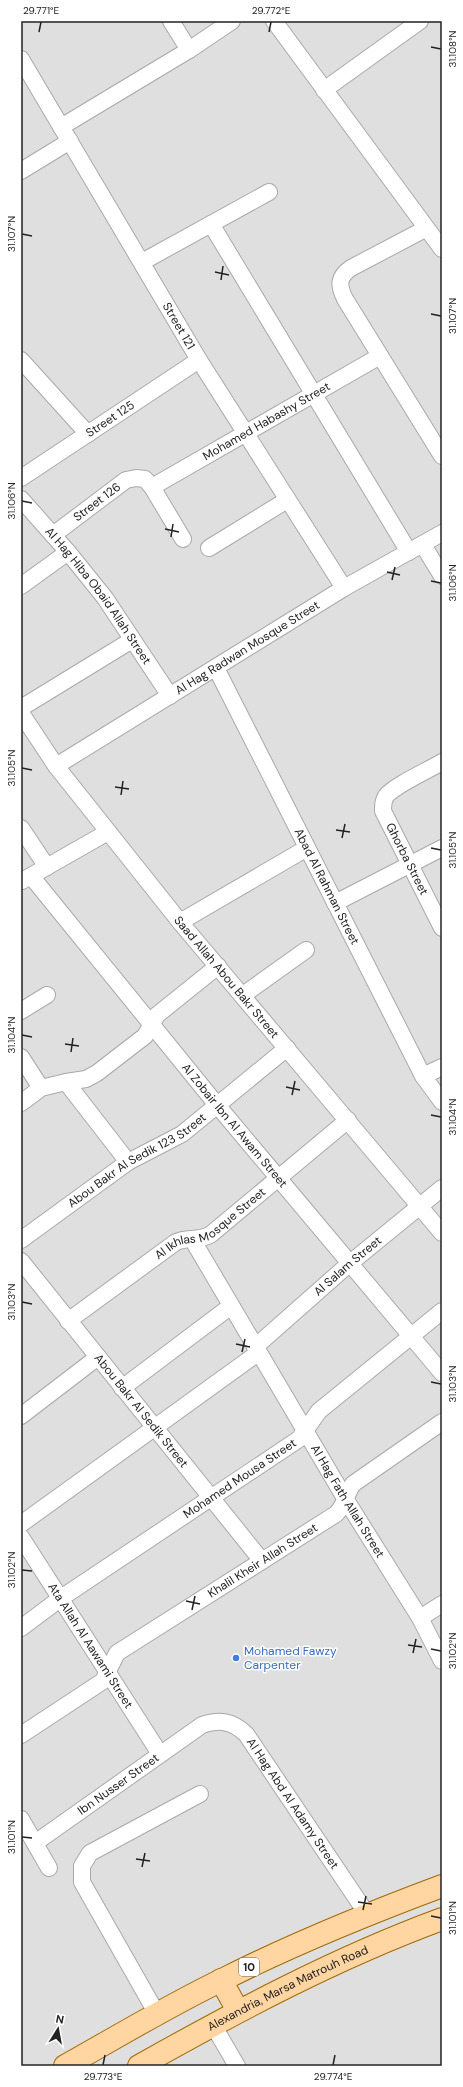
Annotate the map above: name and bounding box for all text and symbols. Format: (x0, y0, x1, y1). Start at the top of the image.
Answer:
text: 29.771°E (23, 4, 59, 17)
text: 29.772°E (252, 4, 291, 17)
text: 31.108°N (446, 30, 459, 68)
text: 31.107°N (5, 216, 18, 252)
text: 31.107°N (446, 298, 459, 334)
street label: Street 121 (159, 300, 199, 352)
street label: Mohamed Habashy Street (200, 378, 333, 464)
street label: Street 125 (83, 397, 138, 441)
street label: Street 126 (70, 479, 124, 525)
text: 31.106°N (5, 482, 18, 520)
street label: Al Hag Hiba Obaid Allah Street (42, 524, 155, 668)
text: 31.106°N (446, 564, 459, 602)
street label: Al Hag Radwan Mosque Street (172, 597, 323, 698)
text: 31.105°N (5, 749, 18, 787)
street label: Ghorba Street (382, 820, 432, 898)
street label: Abad Al Rahman Street (291, 826, 363, 948)
text: 31.105°N (446, 831, 459, 869)
street label: Saad Allah Abou Bakr Street (170, 913, 283, 1042)
text: 31.104°N (5, 1016, 18, 1053)
street label: Al Zobair Ibn Al Awam Street (178, 1060, 291, 1191)
text: 31.104°N (446, 1098, 459, 1135)
street label: Abou Bakr Al Sedik 123 Street (65, 1109, 210, 1211)
street label: Al Ikhlas Mosque Street (151, 1184, 269, 1263)
street label: Al Salam Street (310, 1232, 385, 1300)
text: 31.103°N (5, 1284, 18, 1320)
street label: Abou Bakr Al Sedik Street (91, 1350, 192, 1471)
text: 31.103°N (446, 1366, 459, 1402)
street label: Mohamed Mousa Street (180, 1435, 300, 1522)
street label: Al Hag Fath Allah Street (307, 1442, 388, 1561)
street label: Khalil Kheir Allah Street (205, 1520, 321, 1601)
text: 31.102°N (5, 1552, 18, 1588)
street label: Ata Allah Al Aawami Street (44, 1580, 137, 1712)
text: 31.102°N (446, 1633, 459, 1669)
place label: Mohamed Fawzy Carpenter (244, 1643, 337, 1673)
marker: Mohamed Fawzy Carpenter (231, 1653, 241, 1663)
street label: Al Hag Abd Al Adamy Street (243, 1735, 343, 1872)
street label: Ibn Nusser Street (74, 1750, 162, 1818)
text: 31.101°N (5, 1820, 18, 1854)
text: 31.101°N (446, 1901, 459, 1935)
street label: Alexandria, Marsa Matrouh Road (204, 1942, 371, 2035)
road number: 10 (239, 1958, 259, 1976)
north arrow (38, 2009, 78, 2049)
text: N (55, 2012, 65, 2027)
text: 29.773°E (84, 2070, 123, 2083)
text: 29.774°E (314, 2070, 353, 2083)

